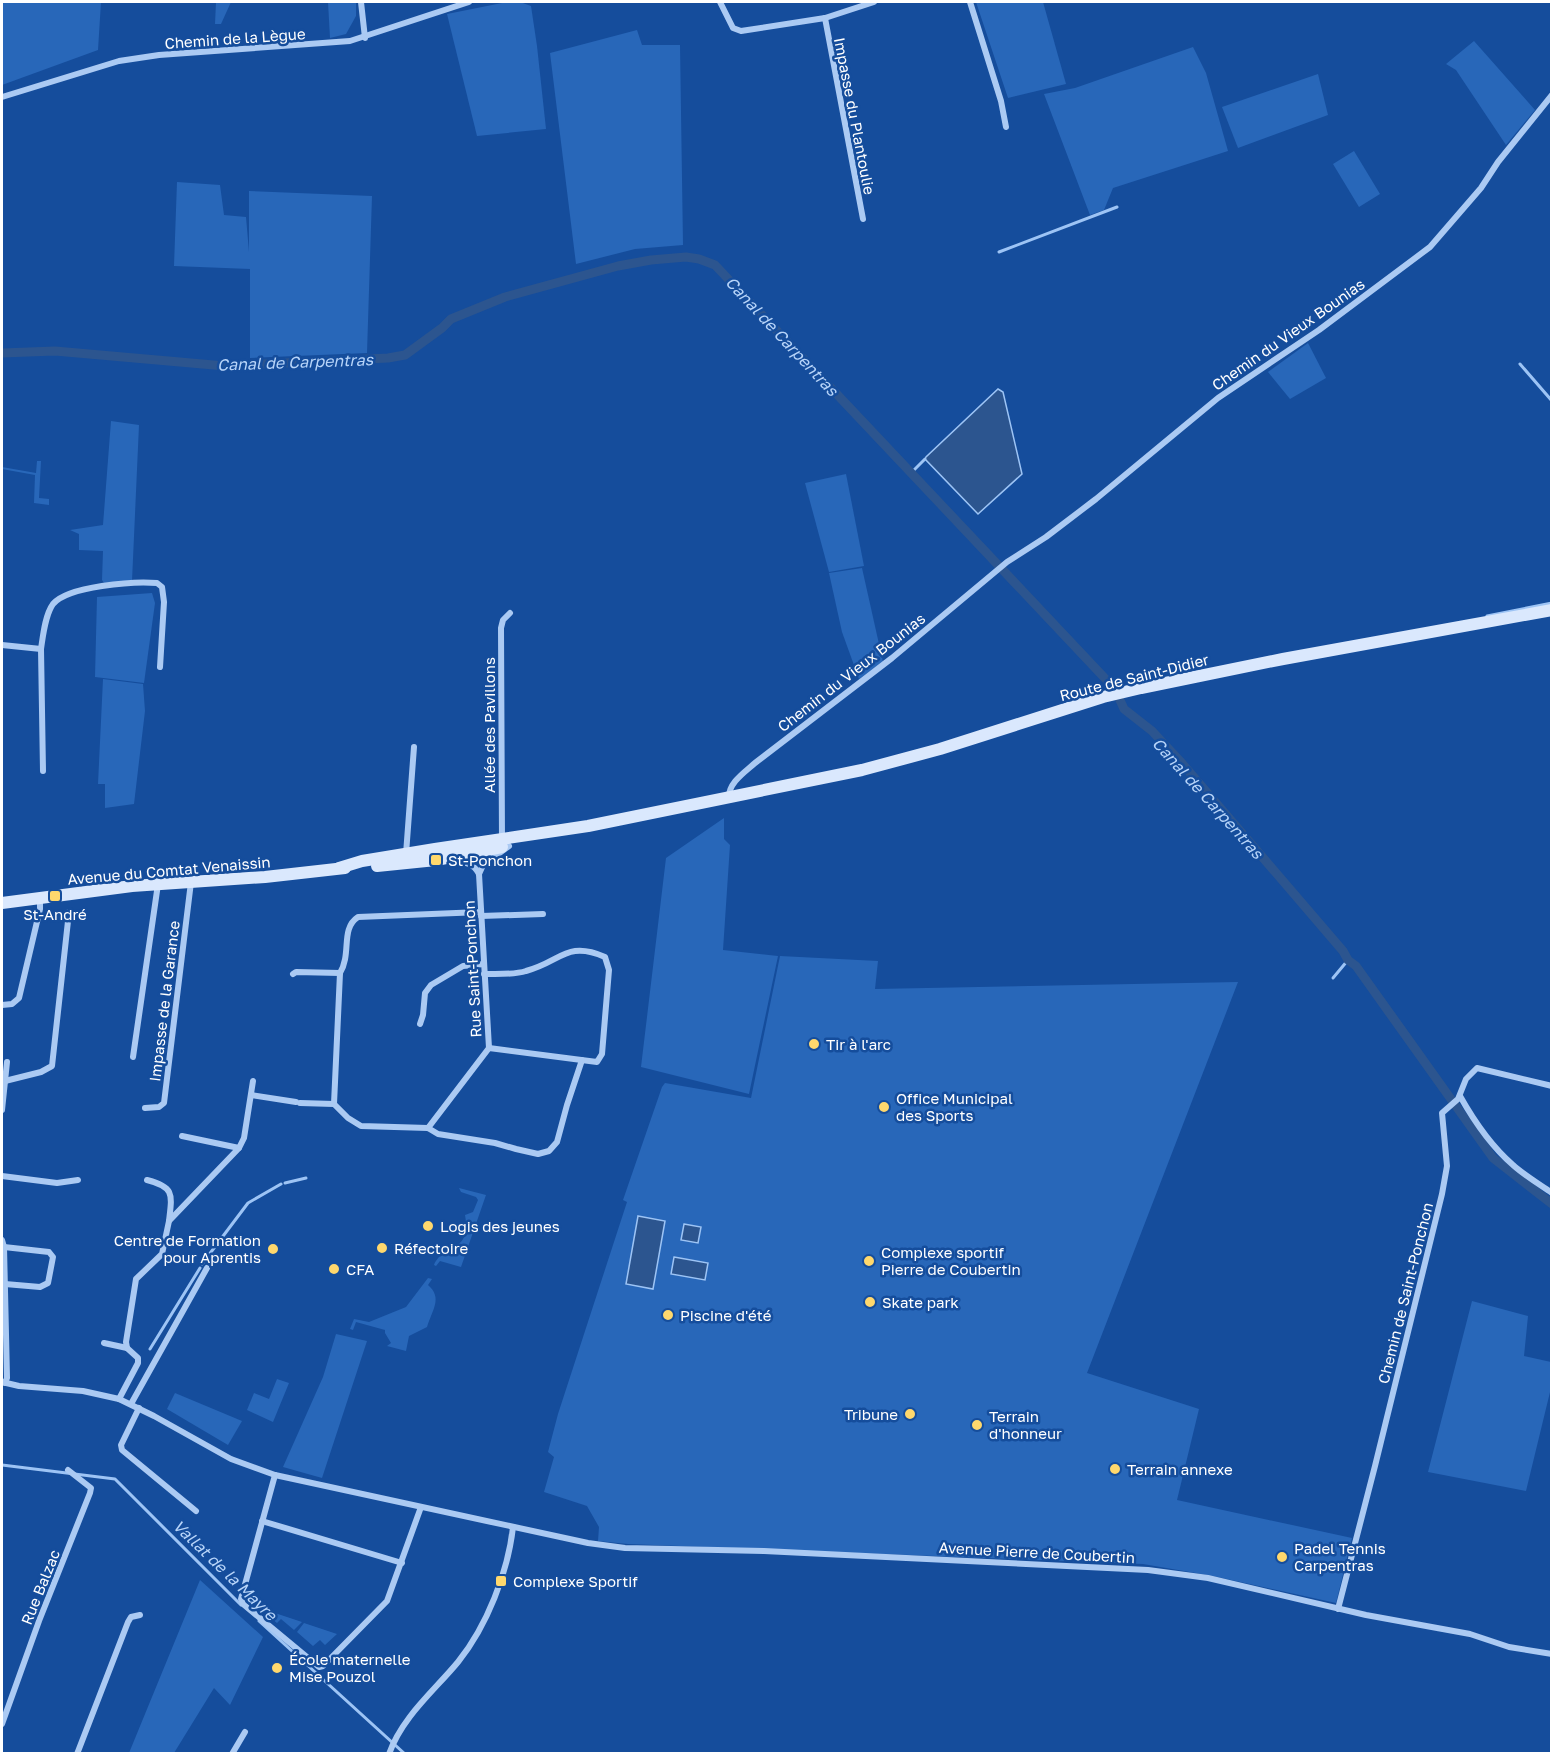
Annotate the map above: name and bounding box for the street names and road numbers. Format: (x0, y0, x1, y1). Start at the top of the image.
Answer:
street label: Chemin de la Lègue (164, 24, 306, 52)
street label: Impasse du Plantoulie (831, 36, 879, 196)
street label: Chemin du Vieux Bounias (1208, 274, 1368, 394)
street label: Chemin du Vieux Bounias (774, 609, 928, 735)
street label: Route de Saint-Didier (1058, 650, 1211, 704)
street label: Allée des Pavillons (480, 657, 498, 793)
street label: Avenue du Comtat Venaissin (67, 852, 271, 888)
street label: Rue Saint-Ponchon (459, 900, 485, 1038)
street label: Impasse de la Garance (145, 919, 183, 1083)
street label: Chemin de Saint-Ponchon (1374, 1201, 1436, 1385)
street label: Avenue Pierre de Coubertin (938, 1538, 1136, 1566)
street label: Rue Balzac (17, 1547, 63, 1627)

